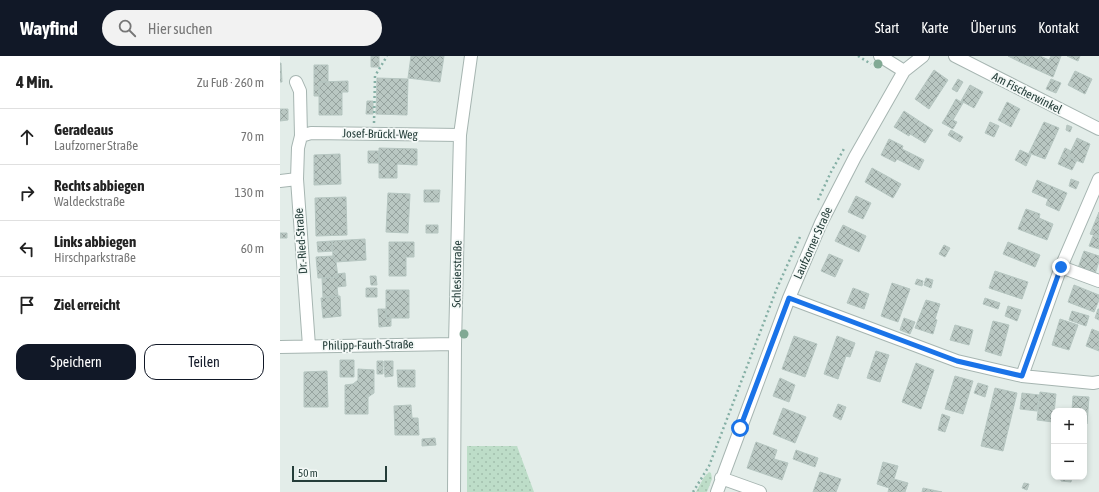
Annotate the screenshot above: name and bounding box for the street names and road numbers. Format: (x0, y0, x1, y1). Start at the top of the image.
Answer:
street label: Am Fischerwinkel (990, 69, 1065, 117)
street label: Josef-Brückl-Weg (342, 126, 419, 142)
street label: Laufzorner Straße (791, 205, 835, 281)
street label: Dr.-Ried-Straße (292, 207, 310, 275)
street label: Schlesierstraße (449, 240, 465, 308)
street label: Philipp-Fauth-Straße (322, 337, 414, 353)

